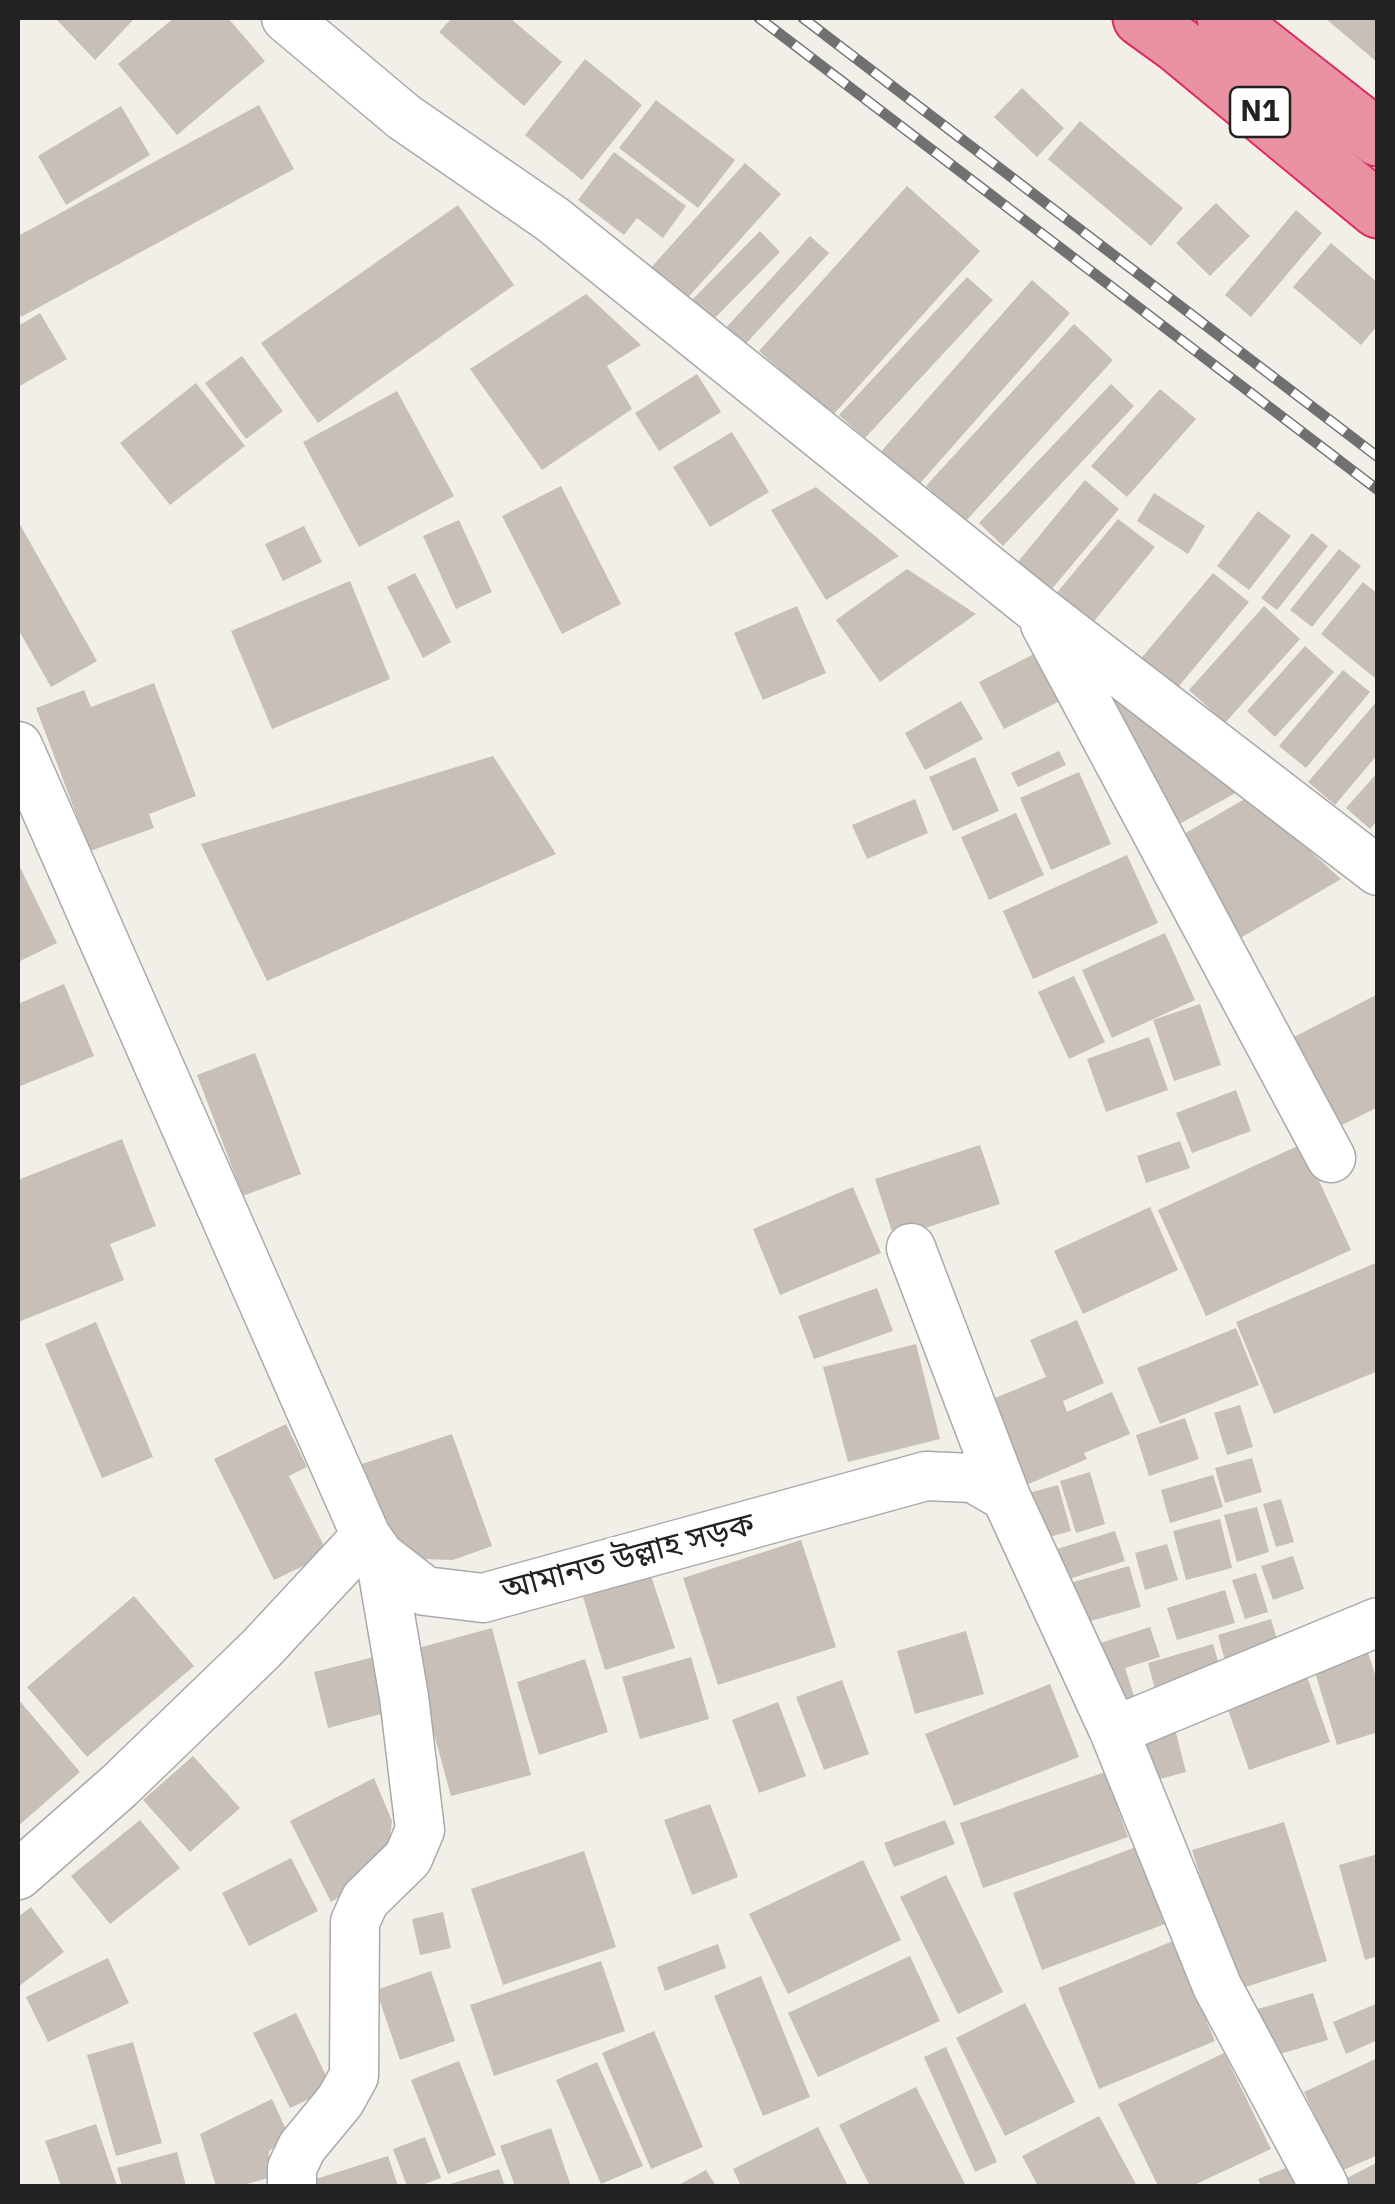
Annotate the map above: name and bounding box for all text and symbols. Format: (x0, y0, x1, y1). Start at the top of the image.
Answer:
road number: N1 (1230, 87, 1290, 137)
street label: আমানত উল্লাহ সড়ক (497, 1506, 759, 1610)

